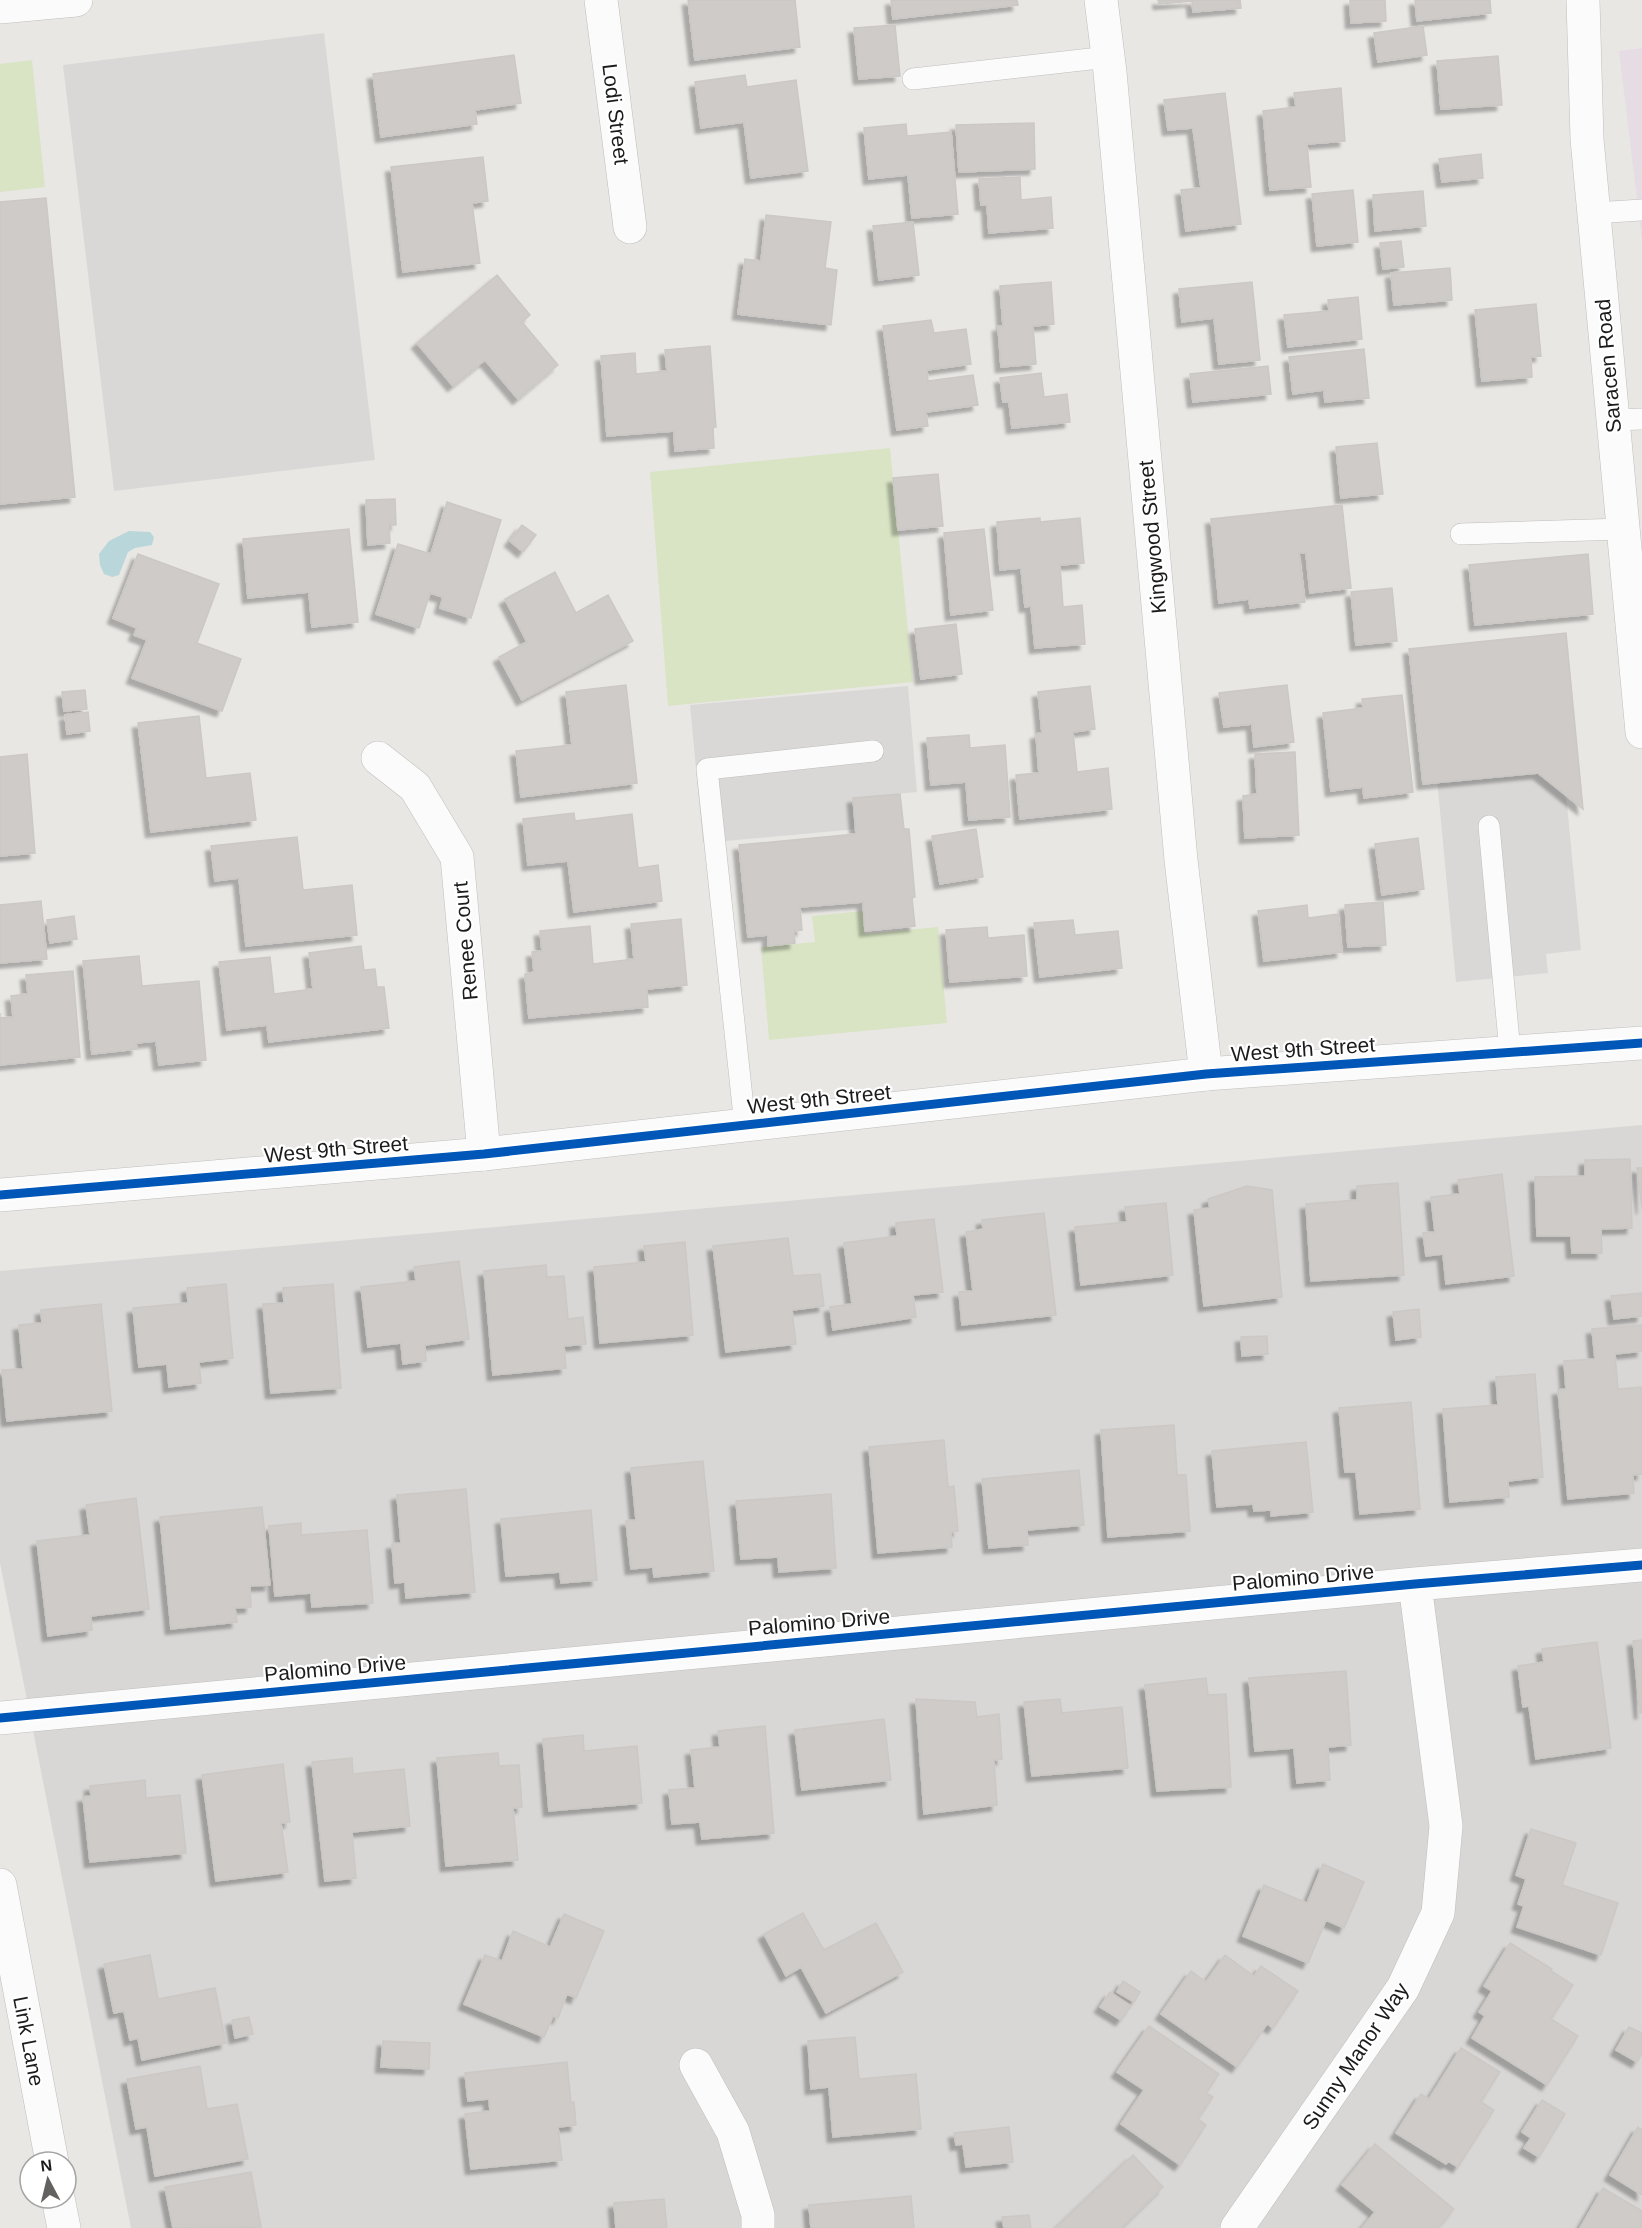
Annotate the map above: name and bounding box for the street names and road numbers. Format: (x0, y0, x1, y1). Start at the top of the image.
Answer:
street label: Lodi Street (598, 62, 634, 166)
street label: Saracen Road (1591, 298, 1625, 434)
street label: Kingwood Street (1134, 459, 1170, 615)
street label: Renee Court (448, 881, 482, 1001)
street label: West 9th Street (1230, 1032, 1376, 1066)
street label: West 9th Street (746, 1080, 892, 1118)
street label: West 9th Street (263, 1131, 409, 1167)
street label: Palomino Drive (1231, 1559, 1375, 1595)
street label: Palomino Drive (747, 1604, 891, 1640)
street label: Palomino Drive (263, 1650, 407, 1686)
street label: Sunny Manor Way (1297, 1978, 1413, 2134)
street label: Link Lane (9, 1994, 49, 2088)

